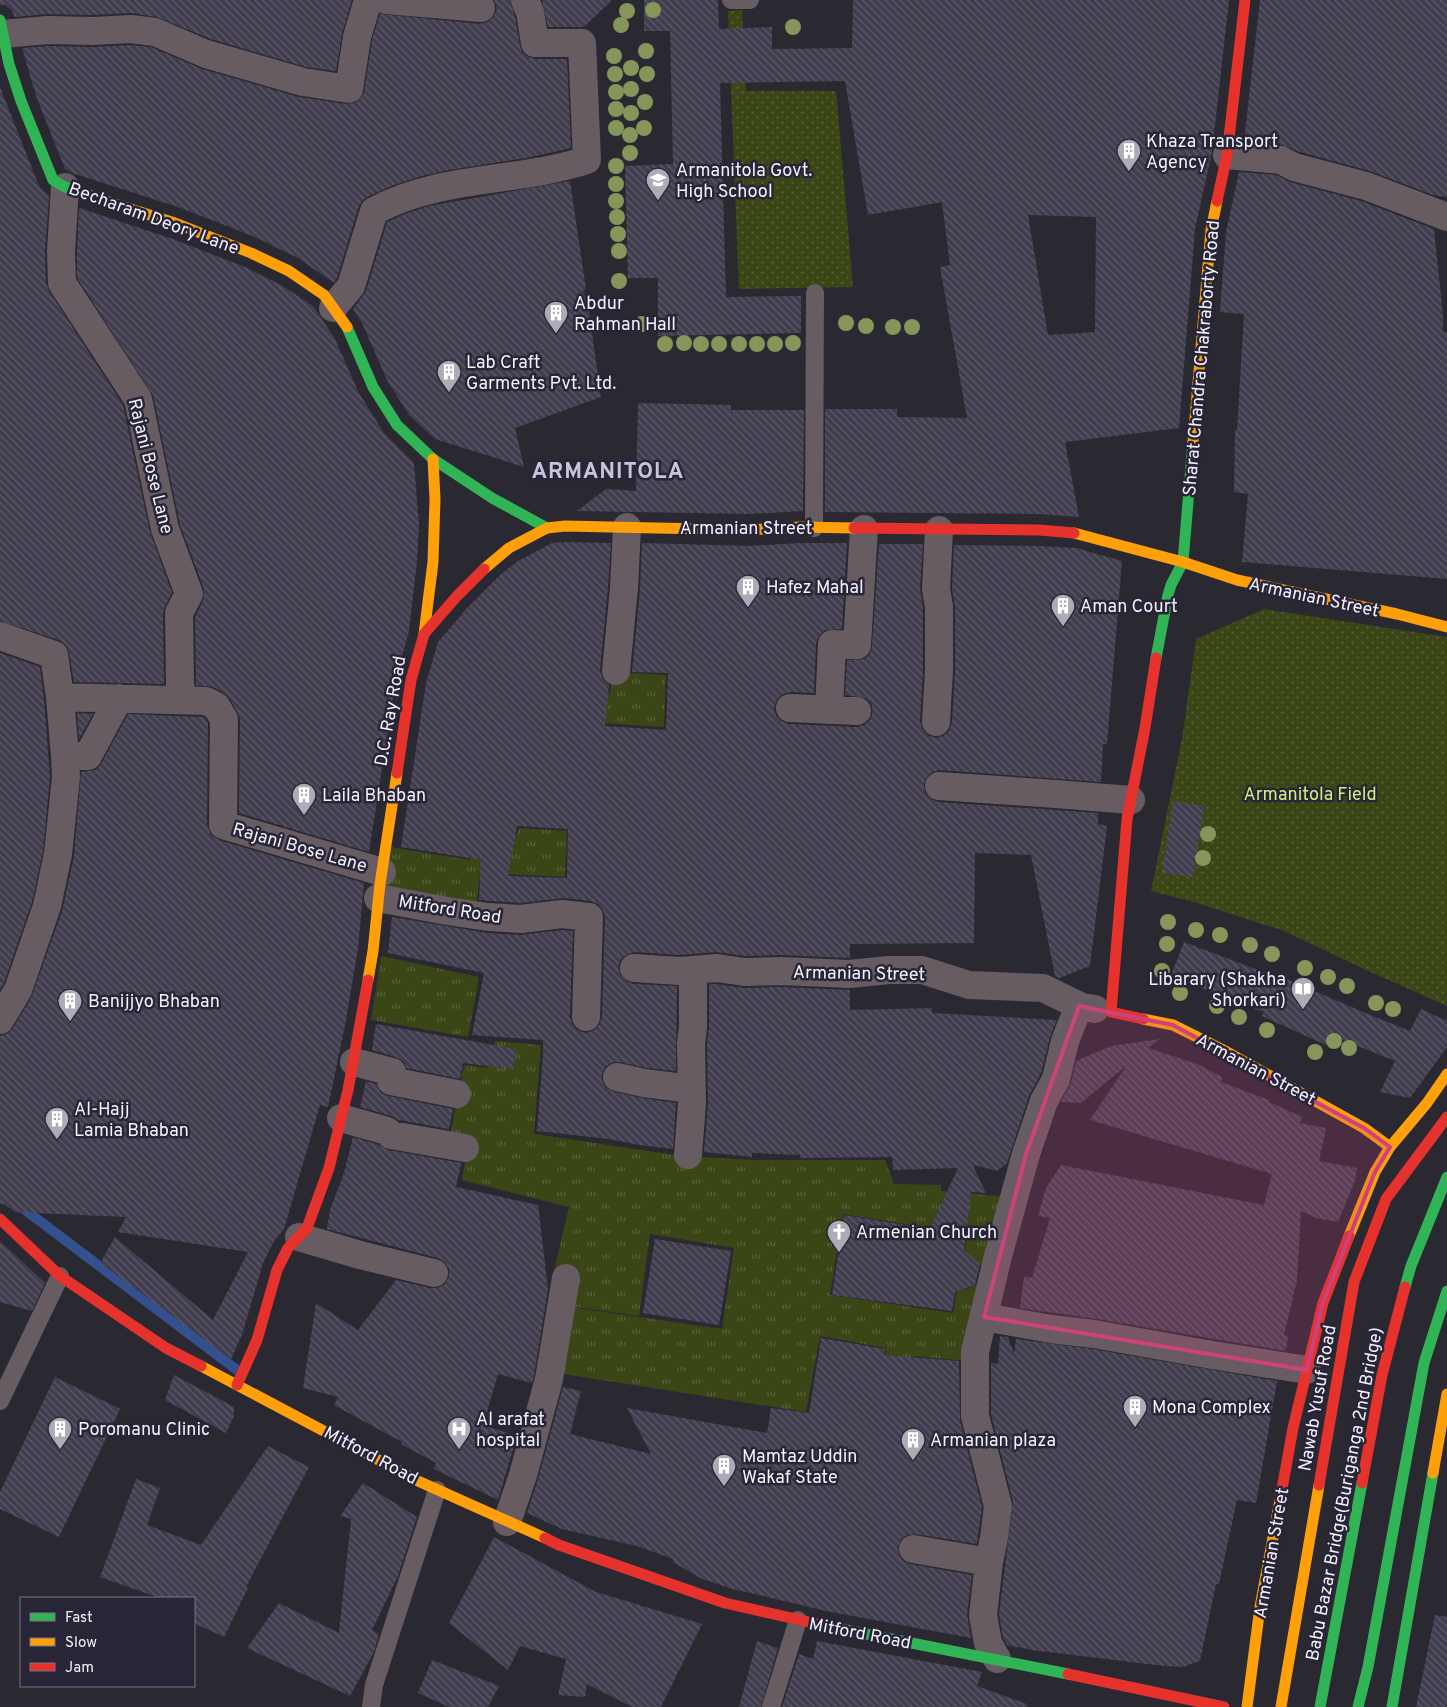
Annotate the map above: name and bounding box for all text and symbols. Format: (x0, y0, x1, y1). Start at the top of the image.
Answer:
place label: Khaza Transport Agency (1146, 131, 1278, 175)
building icon: Khaza Transport Agency (1116, 138, 1142, 172)
place label: Armanitola Govt. High School (676, 160, 812, 204)
school or university icon: Armanitola Govt. High School (645, 167, 671, 201)
street label: Becharam Deory Lane (65, 178, 242, 261)
street label: Sharat Chandra Chakraborty Road (1179, 219, 1226, 497)
place label: Abdur Rahman Hall (574, 293, 676, 337)
building icon: Abdur Rahman Hall (543, 300, 569, 334)
place label: Lab Craft Garments Pvt. Ltd. (466, 352, 616, 396)
building icon: Lab Craft Garments Pvt. Ltd. (436, 359, 462, 393)
street label: Rajani Bose Lane (122, 396, 178, 537)
district label: ARMANITOLA (531, 459, 685, 486)
street label: Armanian Street (680, 518, 812, 541)
street label: Armanian Street (1246, 573, 1381, 623)
building icon: Hafez Mahal (735, 574, 761, 608)
place label: Hafez Mahal (766, 577, 864, 600)
building icon: Aman Court (1050, 593, 1076, 627)
place label: Aman Court (1080, 596, 1178, 619)
street label: D.C. Ray Road (370, 654, 412, 768)
building icon: Laila Bhaban (291, 782, 317, 816)
park label: Armanitola Field (1243, 784, 1377, 807)
place label: Laila Bhaban (322, 785, 426, 808)
street label: Rajani Bose Lane (230, 818, 370, 879)
street label: Mitford Road (397, 891, 503, 930)
street label: Armanian Street (793, 962, 925, 987)
place label: Libarary (Shakha Shorkari) (1148, 969, 1286, 1013)
library icon: Libarary (Shakha Shorkari) (1290, 976, 1316, 1010)
building icon: Banijjyo Bhaban (57, 988, 83, 1022)
place label: Banijjyo Bhaban (88, 991, 220, 1014)
street label: Armanian Street (1191, 1029, 1319, 1112)
place label: Al-Hajj Lamia Bhaban (74, 1099, 189, 1143)
building icon: Al-Hajj Lamia Bhaban (44, 1106, 70, 1140)
church icon: Armenian Church (826, 1219, 852, 1253)
place label: Armenian Church (856, 1222, 997, 1245)
street label: Nawab Yusuf Road (1294, 1323, 1343, 1473)
street label: Babu Bazar Bridge(Buriganga 2nd Bridge) (1302, 1325, 1389, 1663)
building icon: Mona Complex (1122, 1394, 1148, 1428)
place label: Mona Complex (1152, 1397, 1271, 1420)
place label: Al arafat hospital (476, 1409, 545, 1453)
building icon: Poromanu Clinic (47, 1416, 73, 1450)
hospital icon: Al arafat hospital (446, 1416, 472, 1450)
place label: Poromanu Clinic (78, 1419, 210, 1442)
street label: Mitford Road (319, 1422, 422, 1491)
building icon: Armanian plaza (900, 1427, 926, 1461)
place label: Armanian plaza (930, 1430, 1056, 1453)
place label: Mamtaz Uddin Wakaf State (742, 1446, 857, 1490)
building icon: Mamtaz Uddin Wakaf State (711, 1453, 737, 1487)
street label: Armanian Street (1250, 1486, 1295, 1621)
legend (20, 1597, 195, 1687)
text: Fast (65, 1609, 93, 1628)
street label: Mitford Road (807, 1613, 913, 1656)
text: Slow (65, 1634, 97, 1653)
text: Jam (65, 1659, 94, 1678)

